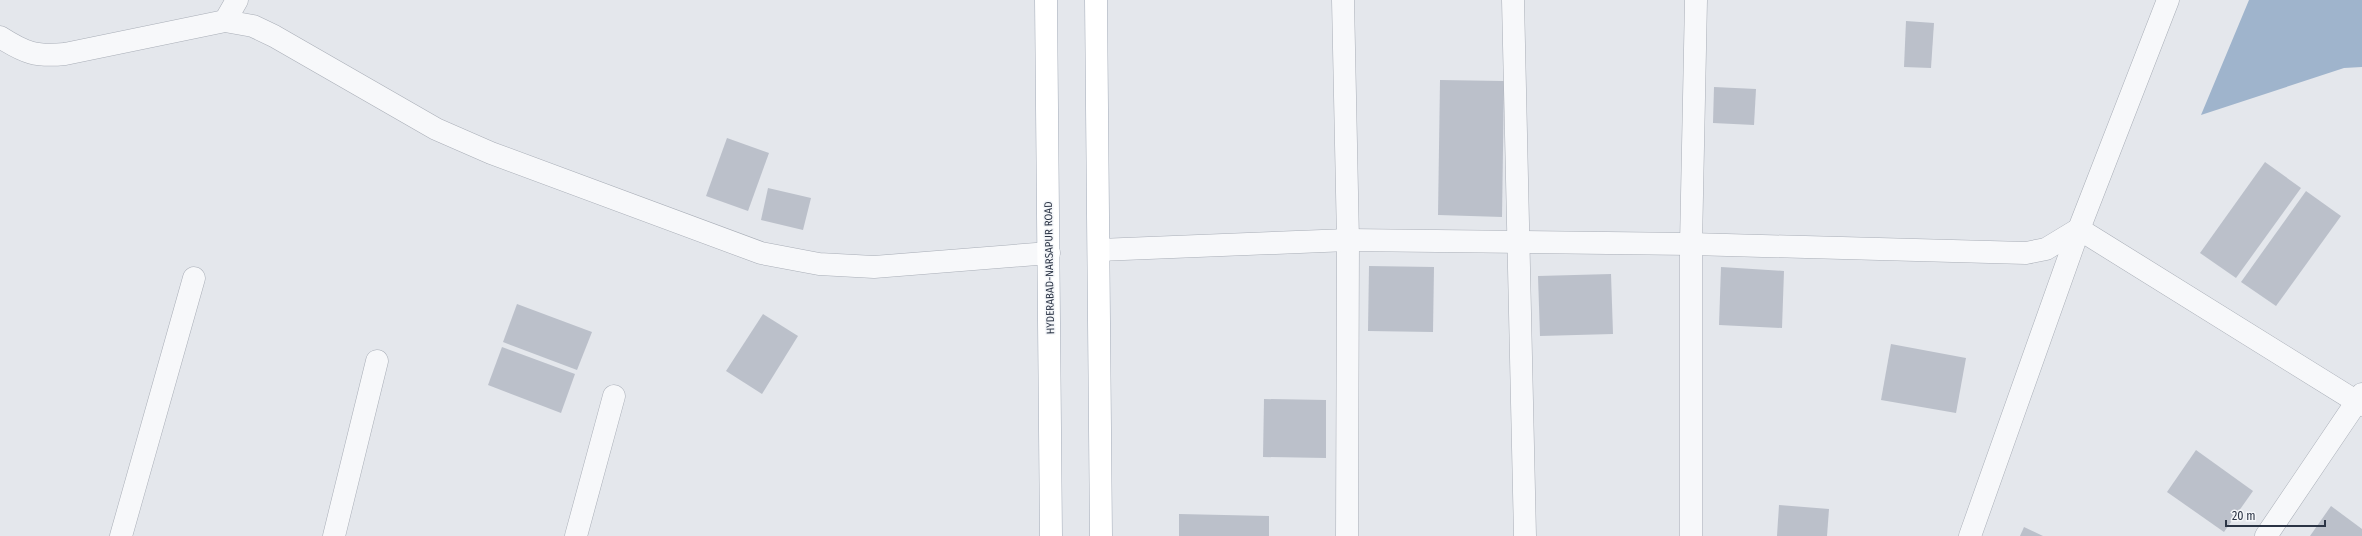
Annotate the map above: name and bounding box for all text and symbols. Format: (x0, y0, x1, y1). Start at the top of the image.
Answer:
street label: HYDERABAD-NARSAPUR ROAD (1042, 201, 1057, 335)
scale bar (2226, 502, 2325, 528)
text: 20 m (2232, 509, 2256, 523)

